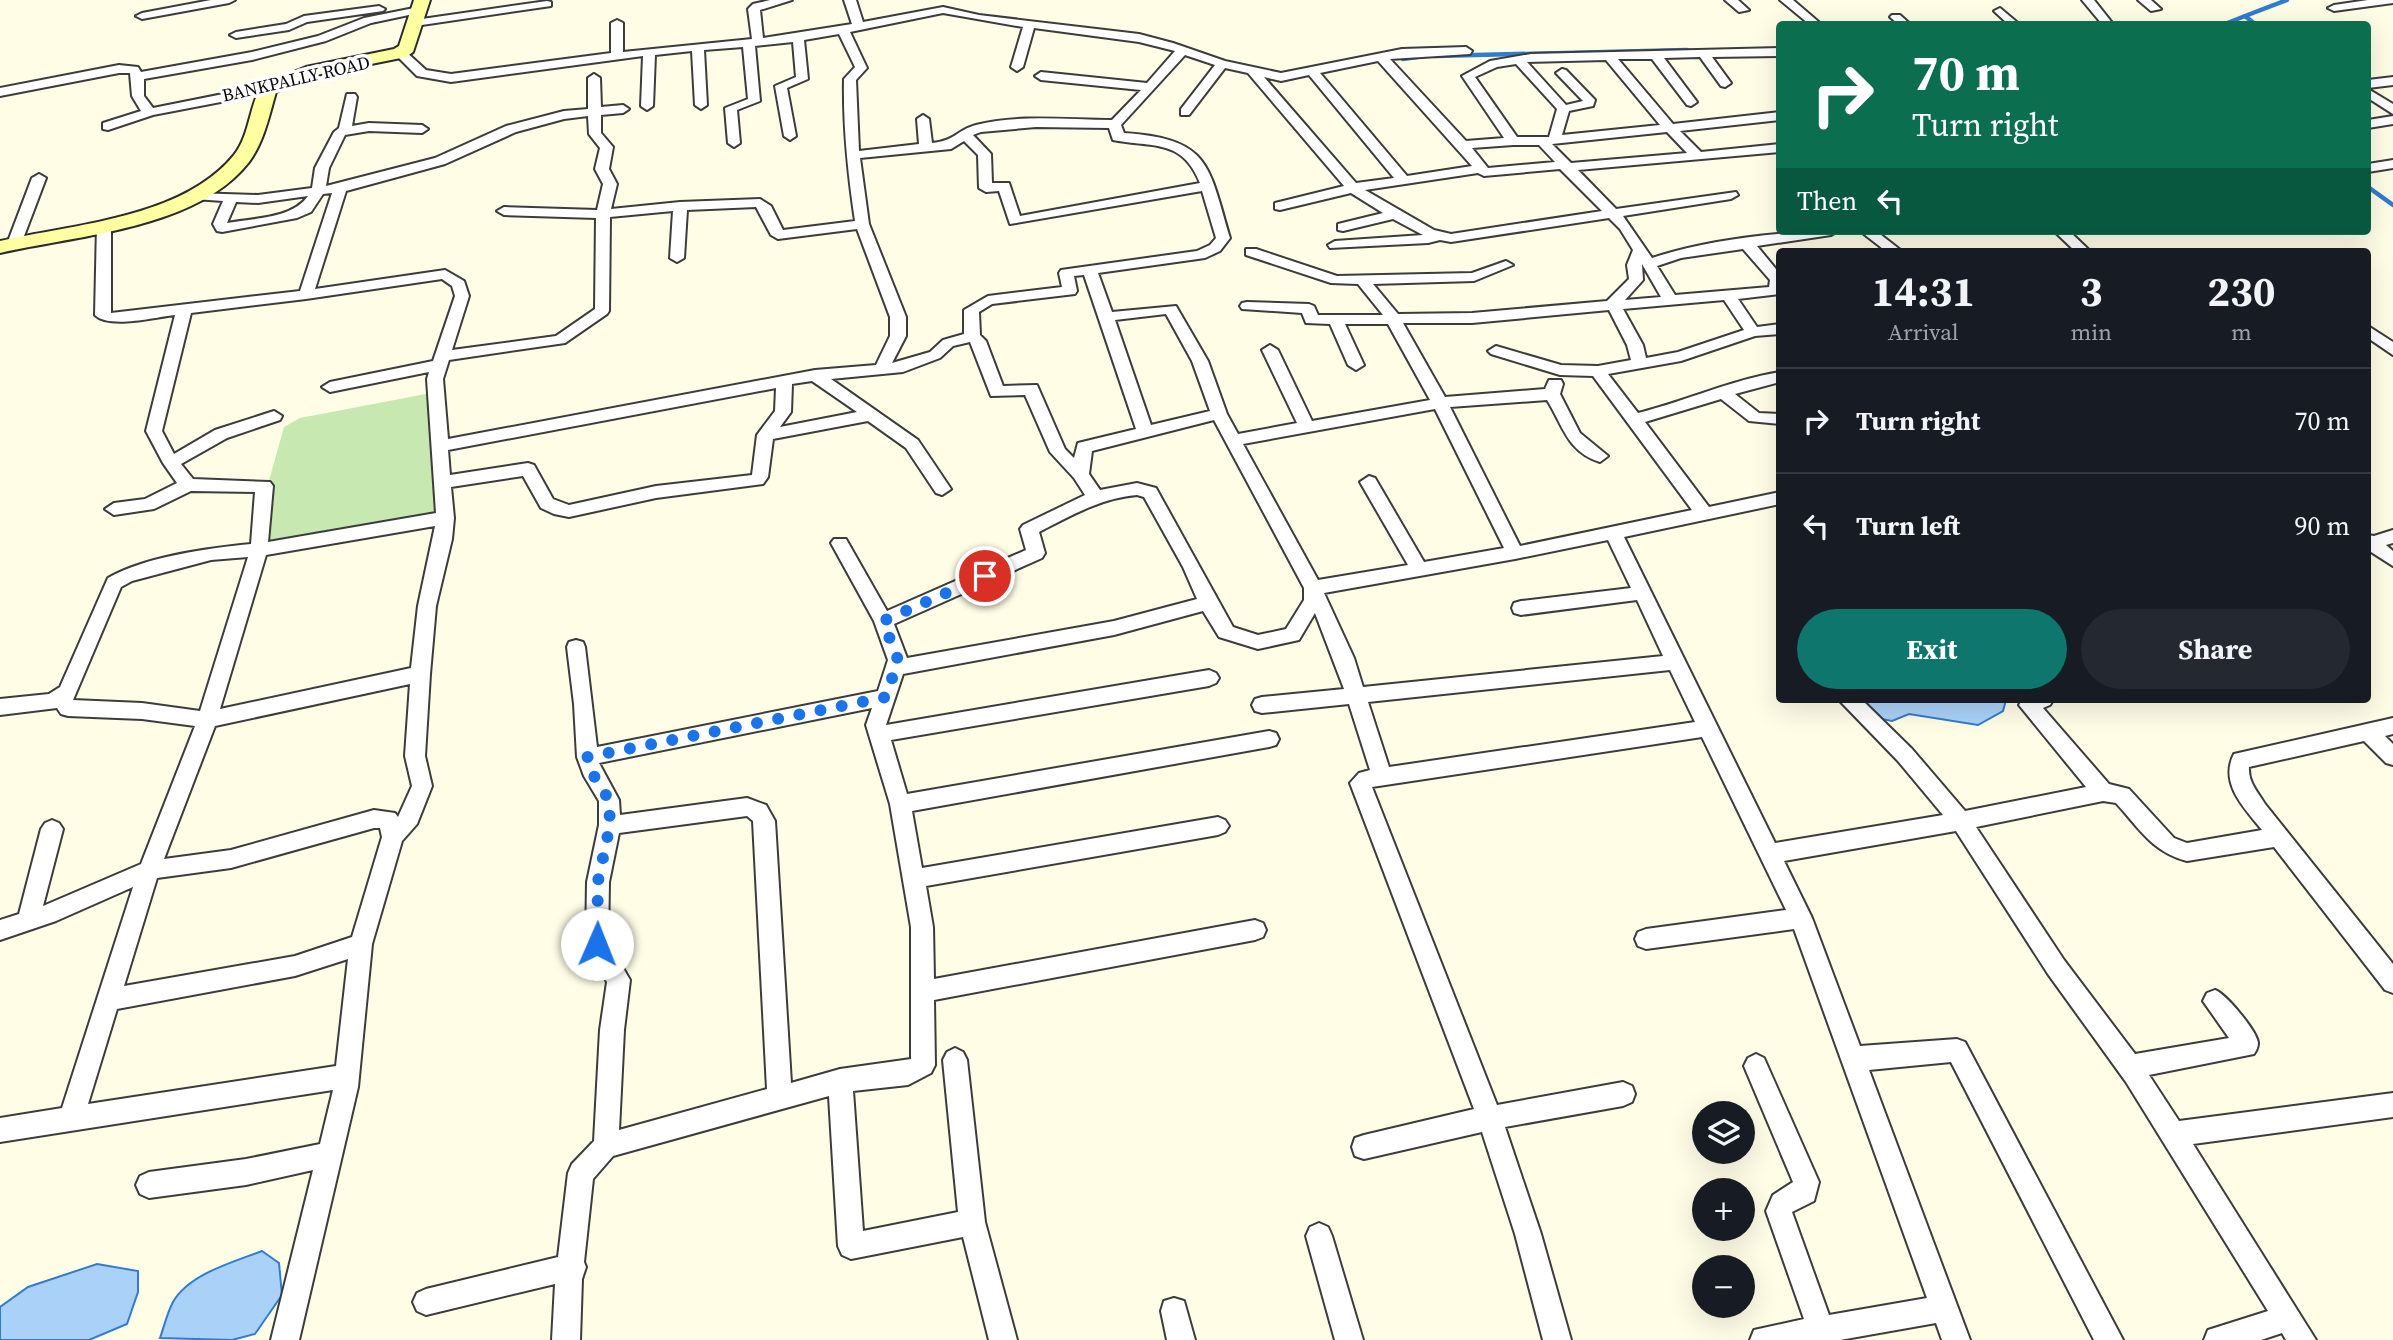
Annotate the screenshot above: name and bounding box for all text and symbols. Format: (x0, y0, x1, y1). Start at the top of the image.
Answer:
text: 70 m (1912, 39, 2020, 106)
street label: BANKPALLY ROAD (219, 49, 372, 108)
icon: right (1797, 49, 1888, 140)
text: Turn right (1912, 103, 2058, 147)
icon: left (1871, 182, 1909, 220)
text: Then (1797, 183, 1857, 219)
text: 14:31 (1871, 262, 1975, 320)
text: 3 (2080, 262, 2103, 320)
text: 230 (2207, 262, 2276, 320)
text: Arrival (1888, 316, 1959, 348)
text: min (2070, 316, 2112, 348)
text: m (2231, 316, 2252, 348)
icon: right (1797, 402, 1835, 440)
text: Turn right (1856, 403, 1980, 439)
text: 70 m (2295, 403, 2350, 439)
icon: left (1797, 507, 1835, 545)
text: Turn left (1856, 508, 1960, 544)
text: 90 m (2295, 508, 2350, 544)
pin (955, 546, 1015, 606)
icon: arrive (966, 557, 1004, 595)
button: Exit (1797, 609, 2067, 689)
button: Share (2081, 609, 2350, 689)
position arrow (560, 907, 634, 981)
map controls (1692, 1101, 1755, 1318)
button: layers (1692, 1101, 1755, 1164)
button: + (1692, 1178, 1755, 1241)
button: − (1692, 1255, 1755, 1318)

